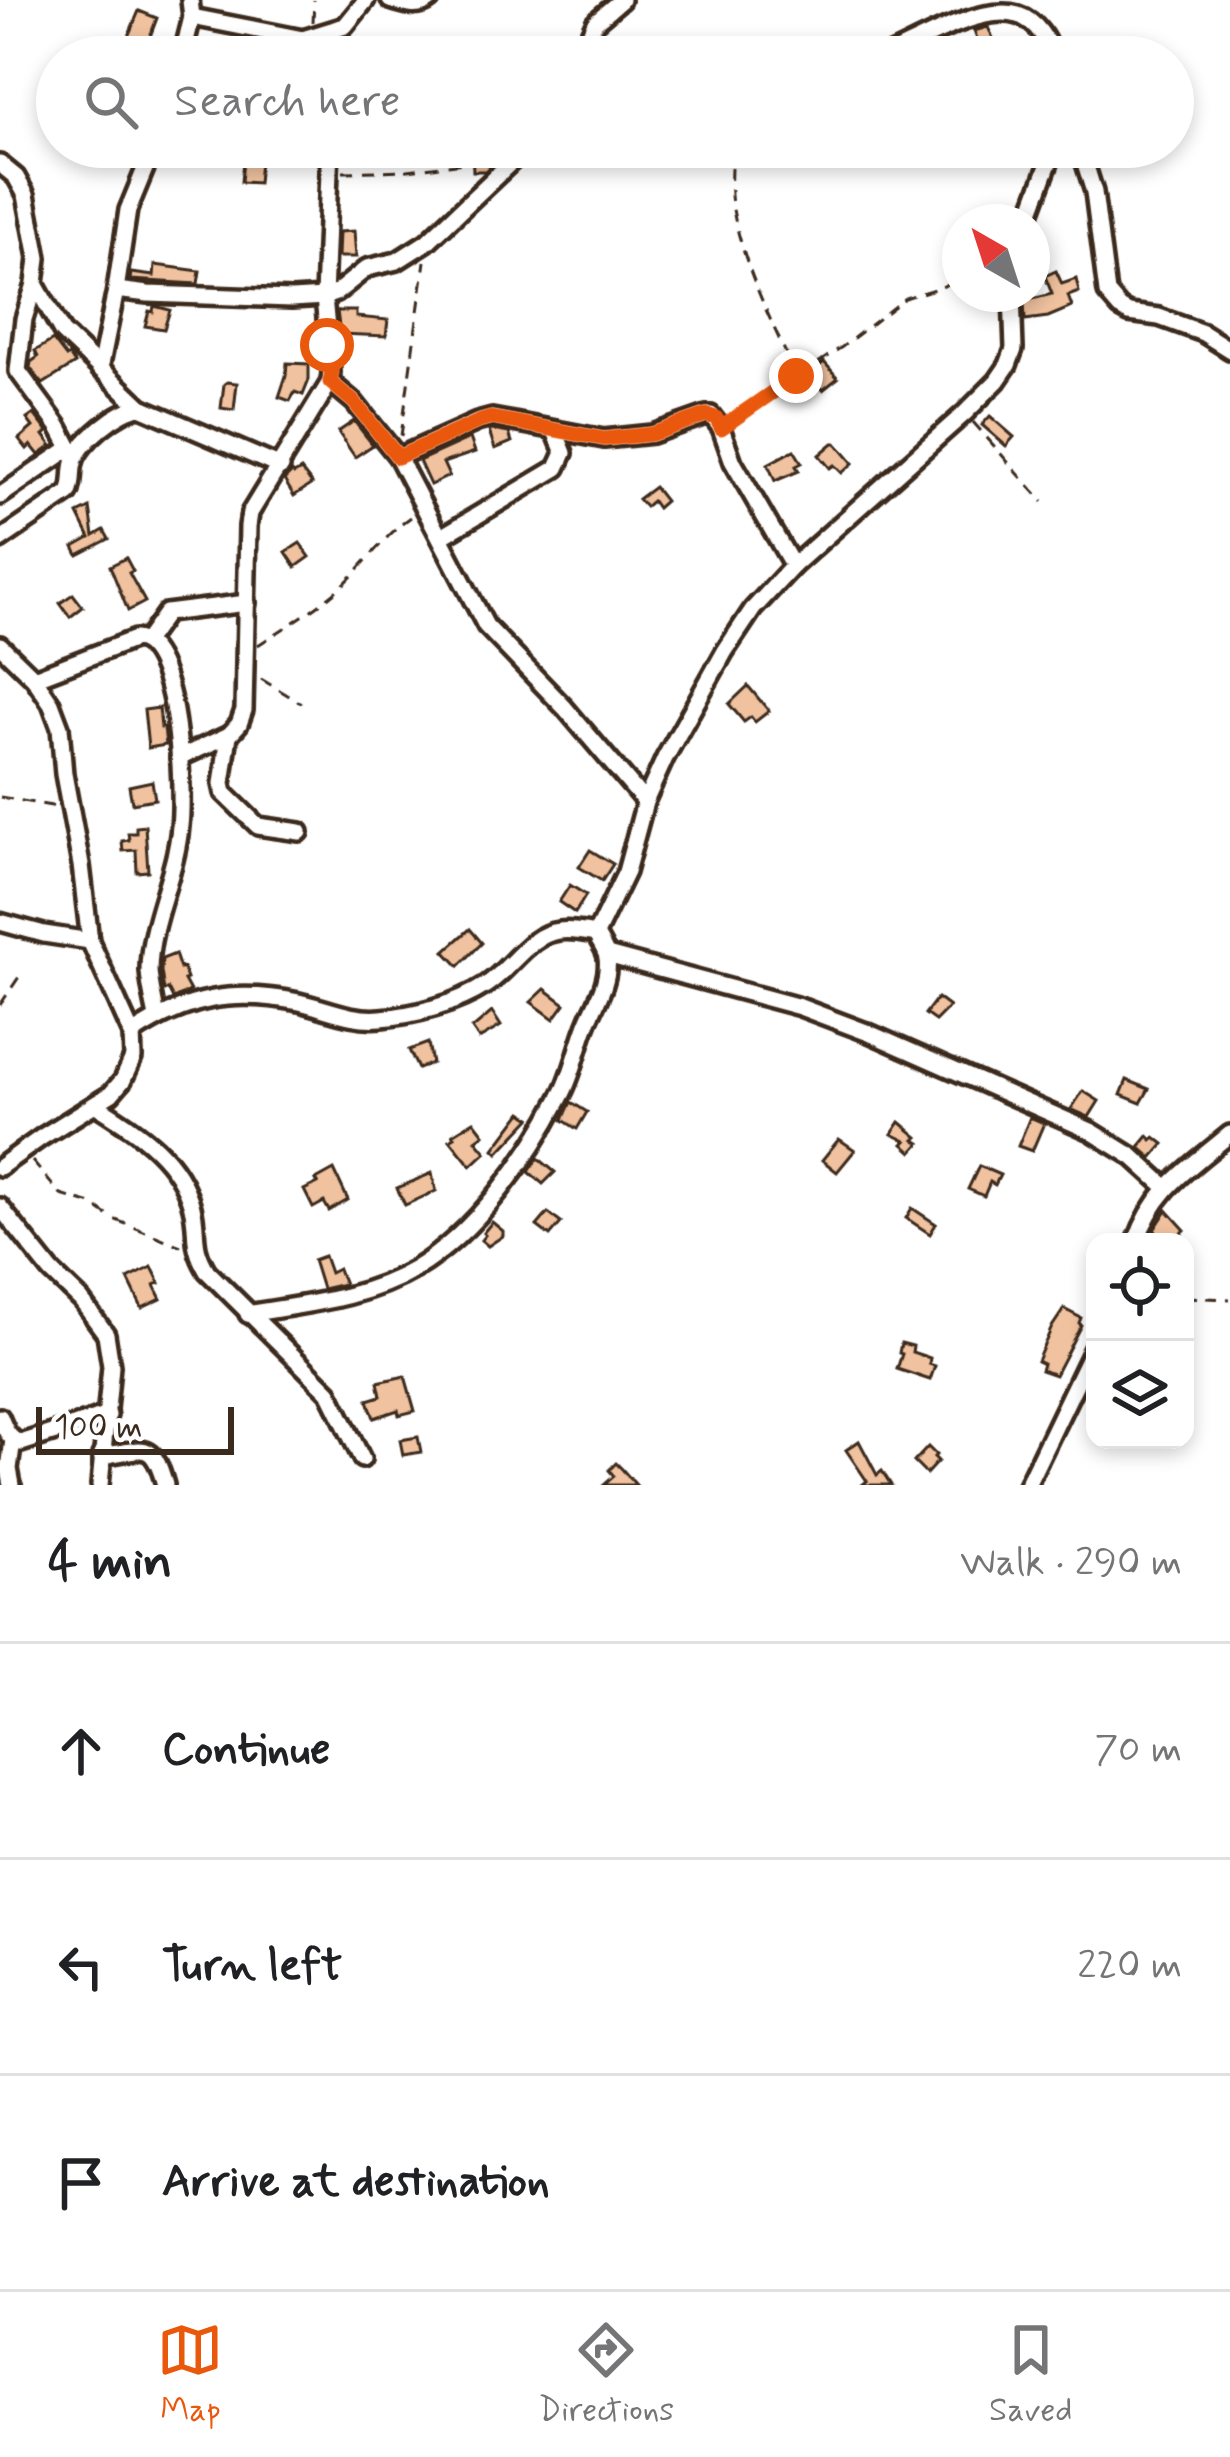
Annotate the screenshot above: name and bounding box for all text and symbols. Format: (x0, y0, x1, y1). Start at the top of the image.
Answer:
search box (36, 36, 1194, 168)
icon: search (78, 69, 144, 135)
text: Search here (174, 73, 401, 132)
north arrow (942, 204, 1050, 312)
route start (300, 318, 354, 372)
route end (769, 349, 823, 403)
map controls (1086, 1233, 1194, 1449)
button: locate (1086, 1233, 1194, 1341)
button: layers (1086, 1341, 1194, 1449)
scale bar (36, 1401, 234, 1454)
text: 100 m (54, 1406, 143, 1450)
text: 4 min (48, 1530, 172, 1596)
text: Walk · 290 m (960, 1538, 1182, 1589)
icon: ahead (48, 1718, 114, 1784)
text: Continue (162, 1721, 330, 1780)
text: 70 m (1094, 1725, 1182, 1776)
icon: left (48, 1934, 114, 2000)
text: Turn left (162, 1937, 342, 1996)
text: 220 m (1077, 1941, 1182, 1992)
icon: arrive (48, 2150, 114, 2216)
text: Arrive at destination (162, 2153, 550, 2212)
tab: Map (157, 2317, 223, 2433)
tab: Directions (538, 2317, 674, 2433)
tab: Saved (989, 2317, 1073, 2433)

